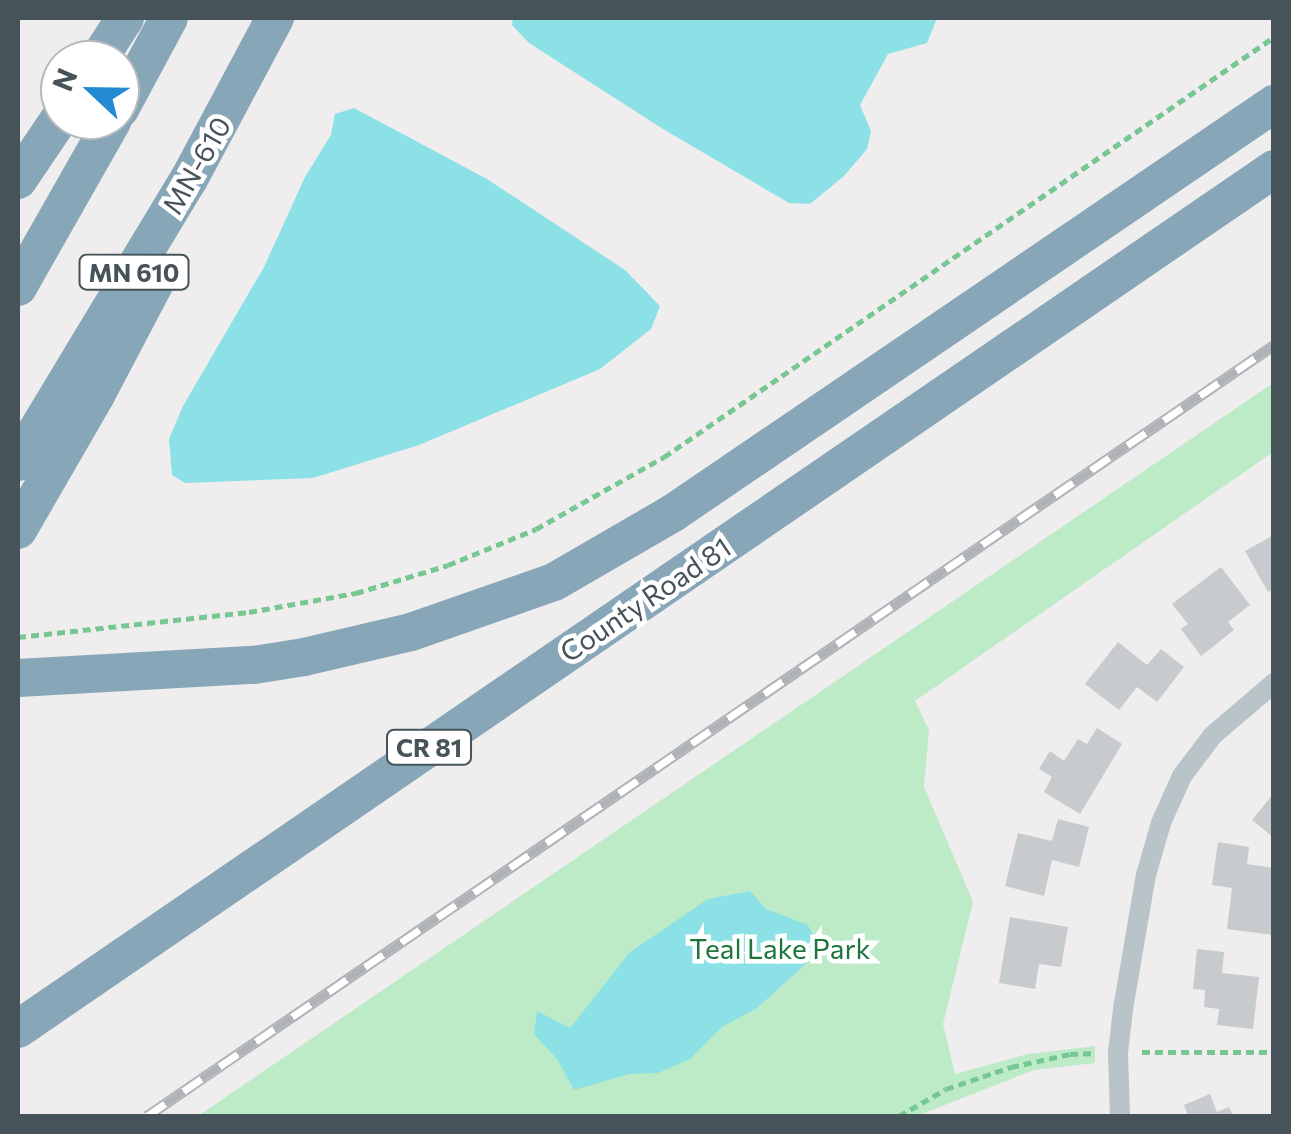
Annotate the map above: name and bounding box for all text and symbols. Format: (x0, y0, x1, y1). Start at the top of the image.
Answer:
north arrow (40, 40, 140, 140)
text: N (44, 63, 84, 96)
street label: MN-610 (155, 110, 237, 220)
road number: MN 610 (76, 252, 192, 292)
street label: County Road 81 (553, 530, 737, 668)
road number: CR 81 (384, 727, 474, 767)
park label: Teal Lake Park (689, 931, 871, 965)

